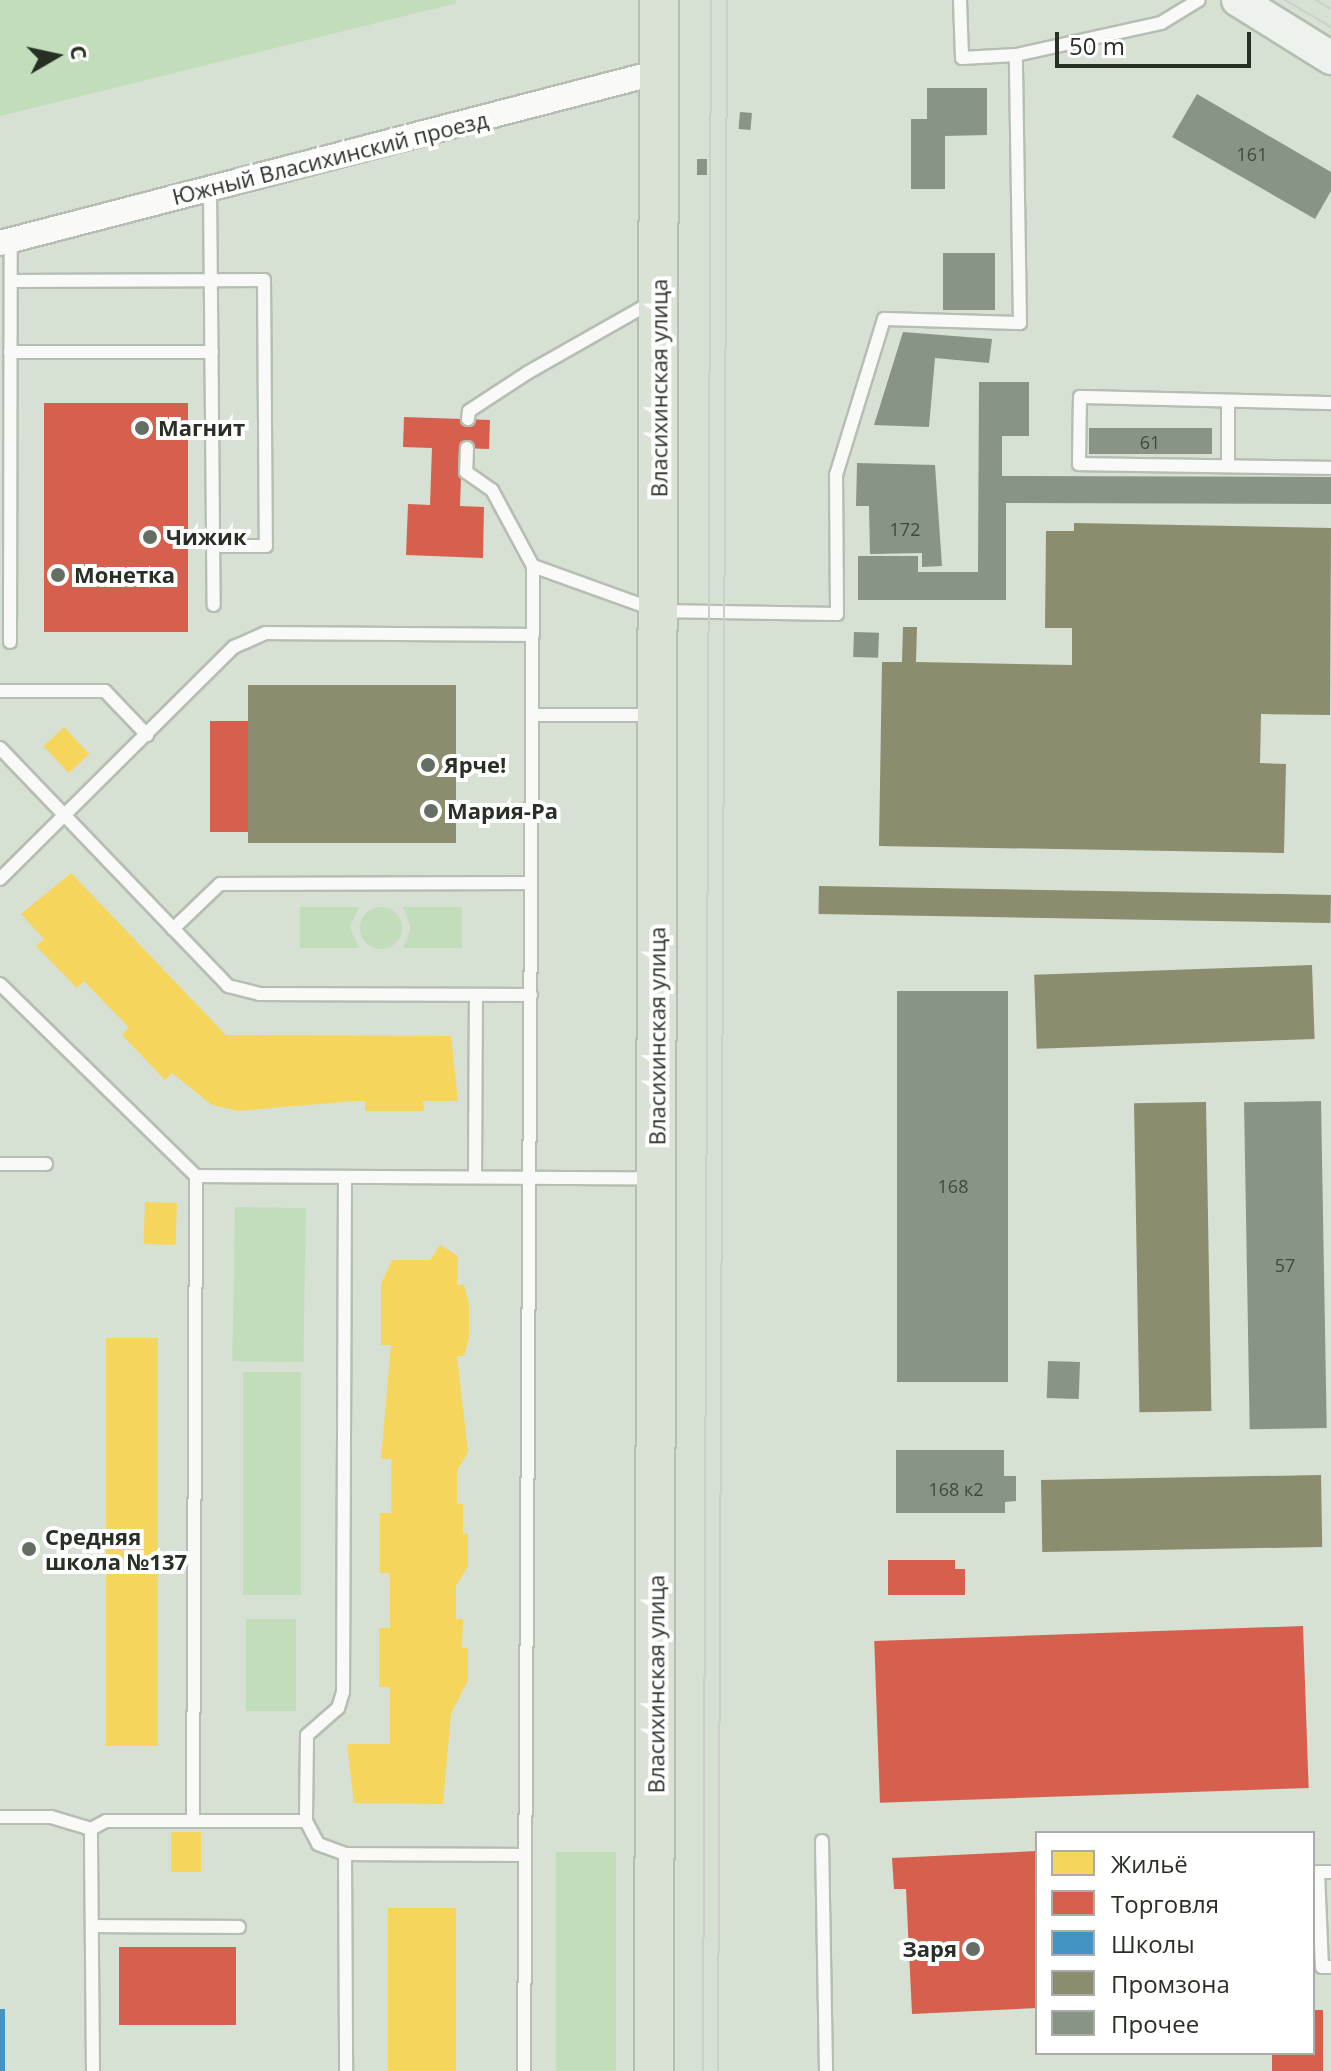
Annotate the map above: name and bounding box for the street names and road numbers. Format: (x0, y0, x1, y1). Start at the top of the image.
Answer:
street label: Южный Власихинский проезд (169, 106, 491, 210)
street label: Власихинская улица (646, 279, 672, 497)
street label: Власихинская улица (644, 927, 670, 1145)
street label: Власихинская улица (643, 1575, 669, 1793)

